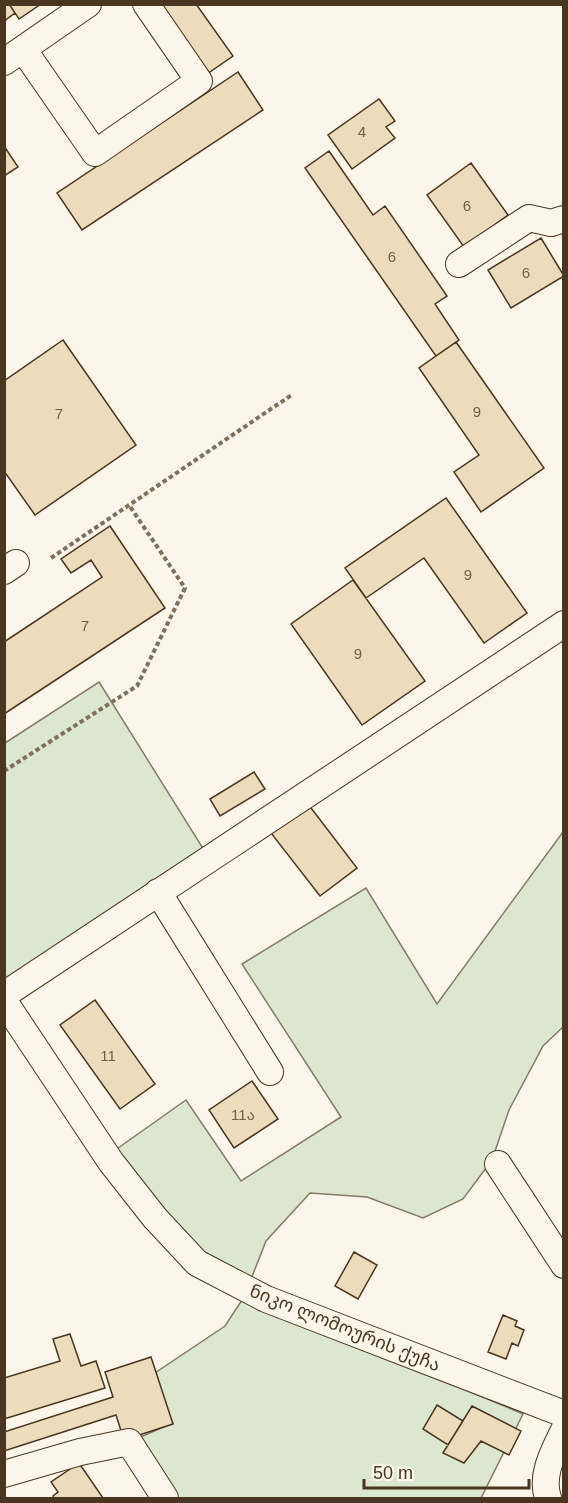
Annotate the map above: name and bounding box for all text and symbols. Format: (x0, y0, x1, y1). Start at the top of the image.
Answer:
house number: 4 (358, 123, 366, 140)
house number: 6 (463, 197, 471, 214)
house number: 6 (388, 248, 396, 265)
house number: 6 (522, 264, 530, 281)
house number: 9 (473, 403, 481, 420)
house number: 7 (55, 405, 63, 422)
house number: 9 (464, 566, 472, 583)
house number: 7 (81, 617, 89, 634)
house number: 9 (354, 645, 362, 662)
house number: 11 (100, 1047, 116, 1064)
house number: 11ა (231, 1106, 255, 1123)
street label: ნიკო ლომოურის ქუჩა (246, 1281, 443, 1376)
scale bar (364, 1452, 529, 1490)
text: 50 m (373, 1463, 413, 1483)

